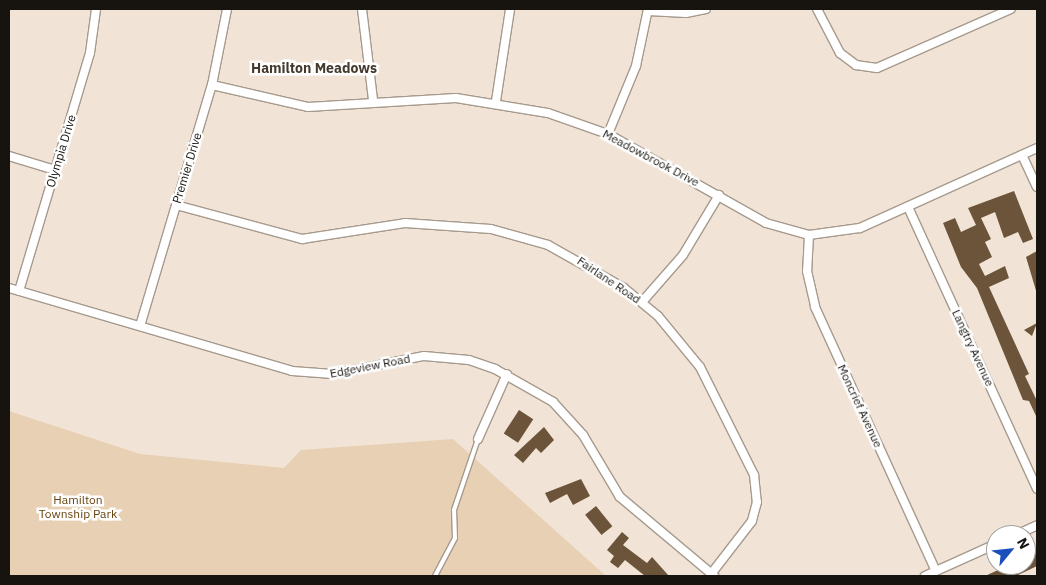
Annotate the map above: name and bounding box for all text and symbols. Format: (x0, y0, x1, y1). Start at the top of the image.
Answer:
district label: Hamilton Meadows (251, 60, 377, 76)
street label: Olympia Drive (43, 113, 79, 189)
street label: Meadowbrook Drive (600, 126, 702, 190)
street label: Premier Drive (169, 131, 205, 205)
street label: Fairlane Road (574, 253, 644, 307)
street label: Langtry Avenue (949, 307, 997, 389)
street label: Edgeview Road (329, 351, 411, 381)
street label: Moncrief Avenue (834, 362, 886, 450)
park label: Hamilton Township Park (39, 493, 117, 521)
north arrow (986, 525, 1036, 575)
text: N (1013, 535, 1034, 552)

